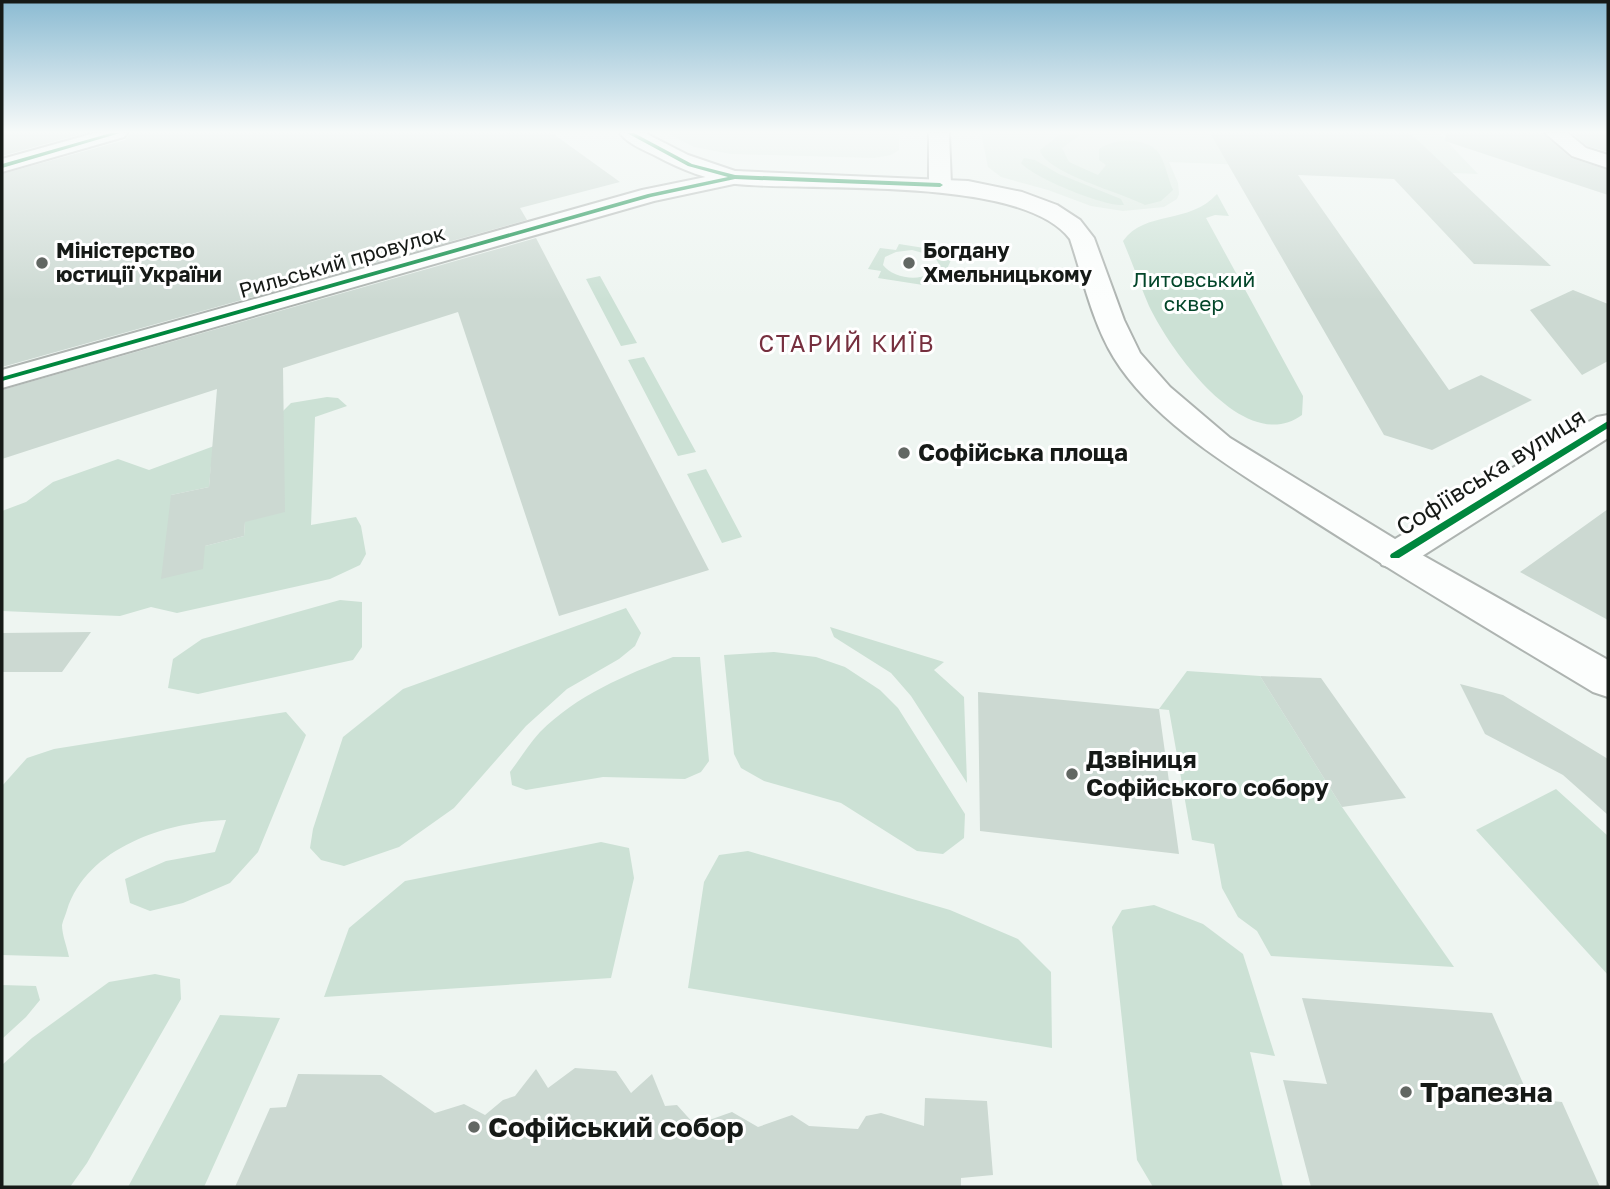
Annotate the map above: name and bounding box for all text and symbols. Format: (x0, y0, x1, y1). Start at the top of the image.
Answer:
street label: Рильський провулок (236, 219, 448, 303)
place label: Міністерство юстиції України (56, 237, 222, 287)
place label: Богдану Хмельницькому (923, 237, 1092, 287)
marker: Міністерство юстиції України (34, 255, 50, 271)
marker: Богдану Хмельницькому (901, 255, 917, 271)
park label: Литовський сквер (1133, 266, 1255, 316)
district label: СТАРИЙ КИЇВ (759, 329, 936, 357)
street label: Софіївська вулиця (1390, 401, 1590, 541)
place label: Софійська площа (918, 437, 1128, 466)
marker: Софійська площа (896, 445, 912, 461)
place label: Дзвіниця Софійського собору (1086, 744, 1330, 801)
marker: Дзвіниця Софійського собору (1064, 766, 1080, 782)
place label: Трапезна (1420, 1075, 1553, 1108)
marker: Трапезна (1398, 1084, 1414, 1100)
place label: Софійський собор (488, 1110, 744, 1143)
marker: Софійський собор (466, 1119, 482, 1135)

